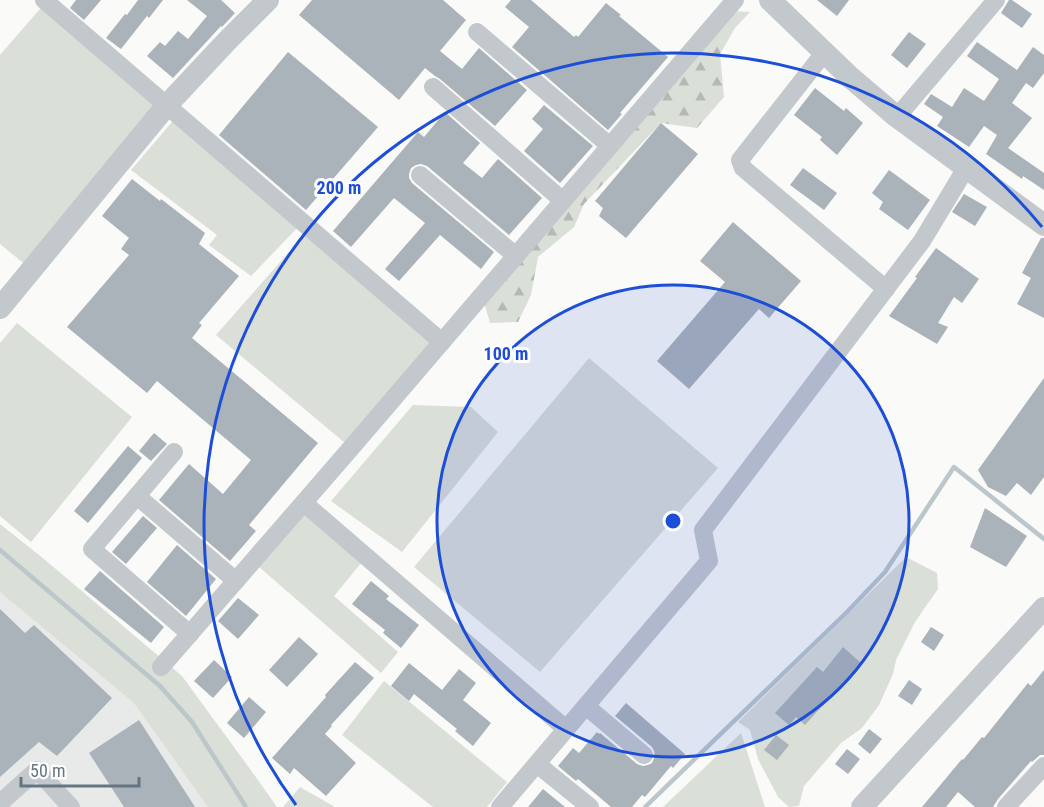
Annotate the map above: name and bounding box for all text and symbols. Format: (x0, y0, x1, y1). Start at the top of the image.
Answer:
text: 200 m (317, 177, 361, 198)
text: 100 m (484, 343, 528, 364)
centre of rings (663, 511, 683, 531)
scale bar (21, 750, 140, 788)
text: 50 m (30, 760, 65, 781)

